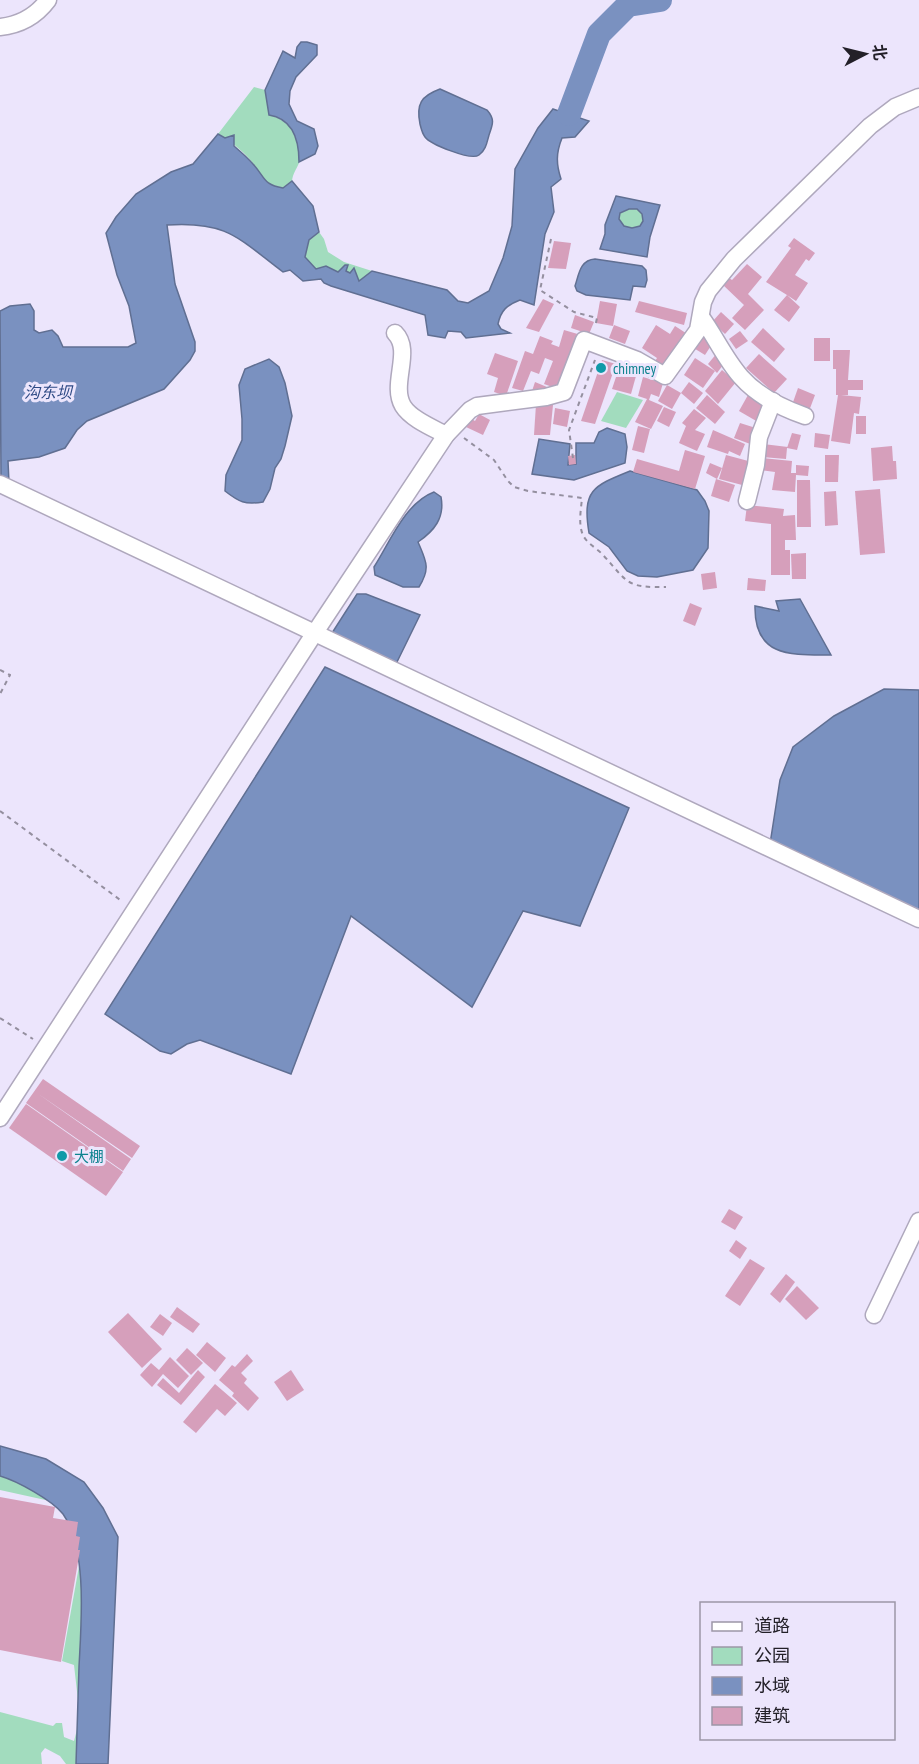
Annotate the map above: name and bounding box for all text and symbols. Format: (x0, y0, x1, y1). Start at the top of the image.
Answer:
north arrow (835, 24, 895, 84)
text: 北 (869, 43, 891, 61)
place label: chimney (613, 359, 656, 378)
marker: chimney (594, 361, 608, 375)
water label: 沟东坝 (24, 382, 74, 402)
place label: 大棚 (74, 1147, 104, 1166)
marker: 大棚 (55, 1149, 69, 1163)
legend (700, 1602, 895, 1740)
text: 道路 (754, 1614, 790, 1637)
text: 公园 (754, 1644, 790, 1667)
text: 水域 (754, 1674, 790, 1697)
text: 建筑 (754, 1704, 790, 1727)

